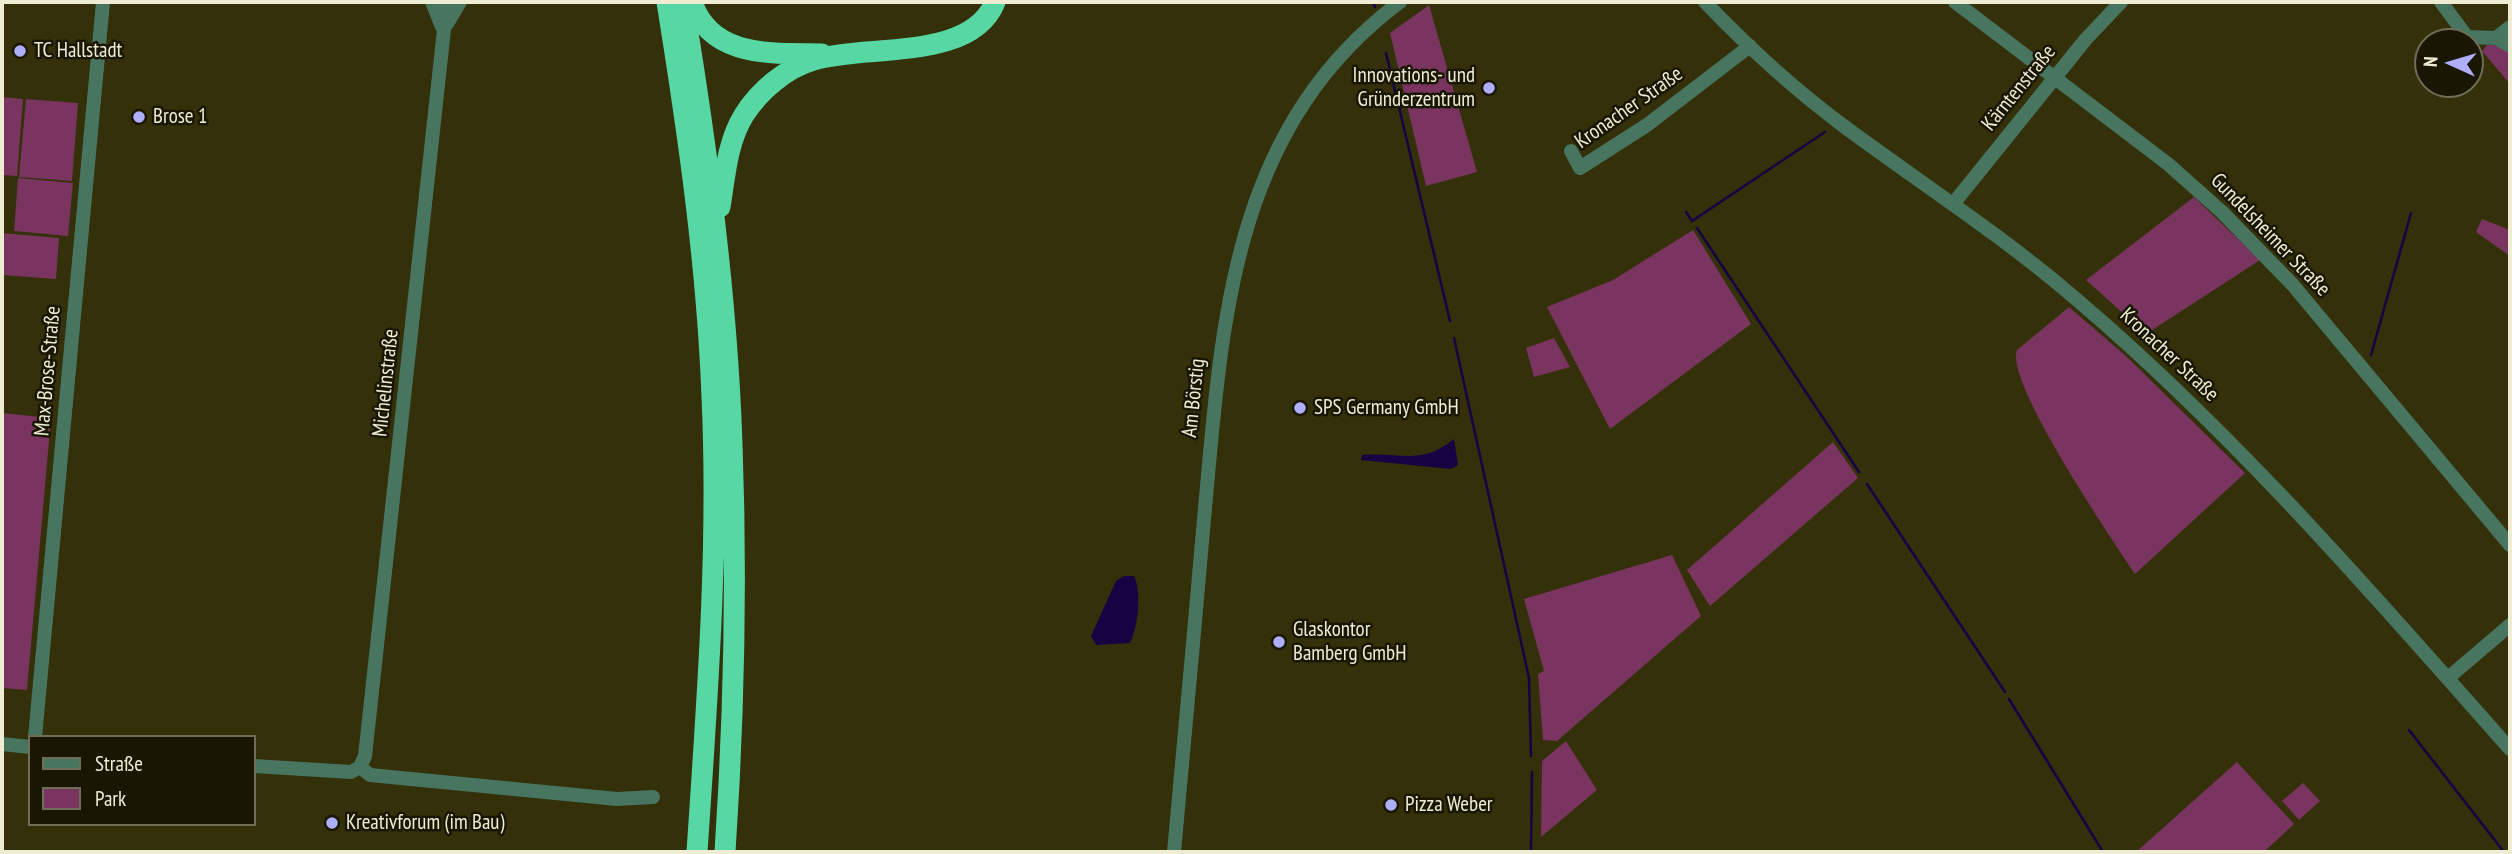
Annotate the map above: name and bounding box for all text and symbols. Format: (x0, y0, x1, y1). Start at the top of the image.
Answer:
north arrow (2414, 28, 2484, 98)
place label: TC Hallstadt (34, 38, 122, 64)
street label: Kärntenstraße (1977, 40, 2061, 136)
marker: TC Hallstadt (12, 43, 28, 59)
text: N (2418, 56, 2442, 68)
street label: Kronacher Straße (1570, 62, 1688, 154)
place label: Innovations- und Gründerzentrum (1353, 63, 1475, 113)
marker: Innovations- und Gründerzentrum (1481, 80, 1497, 96)
place label: Brose 1 (153, 104, 207, 130)
marker: Brose 1 (131, 109, 147, 125)
street label: Gundelsheimer Straße (2205, 168, 2335, 302)
street label: Kronacher Straße (2114, 303, 2224, 407)
street label: Max-Brose-Straße (30, 305, 66, 437)
street label: Michelinstraße (368, 328, 404, 438)
street label: Am Börstig (1177, 357, 1211, 439)
place label: SPS Germany GmbH (1314, 395, 1459, 421)
marker: SPS Germany GmbH (1292, 400, 1308, 416)
place label: Glaskontor Bamberg GmbH (1293, 617, 1406, 667)
marker: Glaskontor Bamberg GmbH (1271, 634, 1287, 650)
legend (28, 735, 256, 826)
text: Straße (95, 750, 143, 777)
text: Park (95, 785, 126, 812)
place label: Pizza Weber (1405, 792, 1493, 818)
marker: Pizza Weber (1383, 797, 1399, 813)
place label: Kreativforum (im Bau) (346, 810, 504, 836)
marker: Kreativforum (im Bau) (324, 815, 340, 831)

